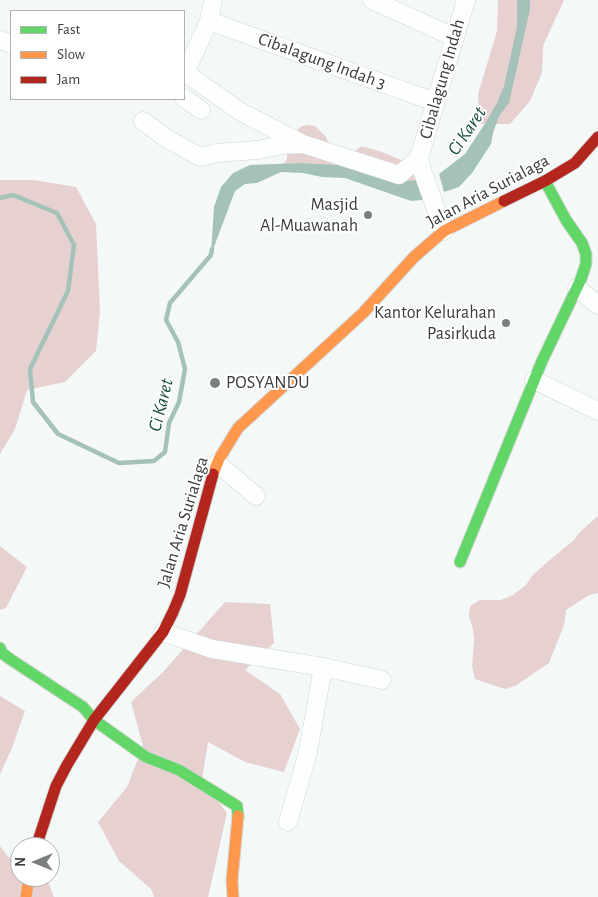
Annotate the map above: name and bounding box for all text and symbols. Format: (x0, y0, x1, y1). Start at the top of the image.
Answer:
legend (10, 10, 185, 100)
street label: Cibalagung Indah (415, 17, 469, 141)
text: Fast (57, 22, 80, 37)
street label: Cibalagung Indah 3 (255, 28, 389, 94)
text: Slow (57, 47, 85, 62)
text: Jam (57, 72, 80, 87)
water label: Ci Karet (442, 102, 492, 160)
street label: Jalan Aria Surialaga (423, 150, 553, 232)
place label: Masjid Al-Muawanah (260, 194, 358, 236)
marker: Masjid Al-Muawanah (362, 209, 374, 221)
place label: Kantor Kelurahan Pasirkuda (374, 302, 496, 344)
marker: Kantor Kelurahan Pasirkuda (500, 317, 512, 329)
place label: POSYANDU (226, 372, 310, 394)
water label: Ci Karet (143, 376, 179, 434)
marker: POSYANDU (208, 376, 222, 390)
street label: Jalan Aria Surialaga (153, 454, 213, 590)
north arrow (10, 837, 60, 887)
text: N (14, 857, 28, 867)

